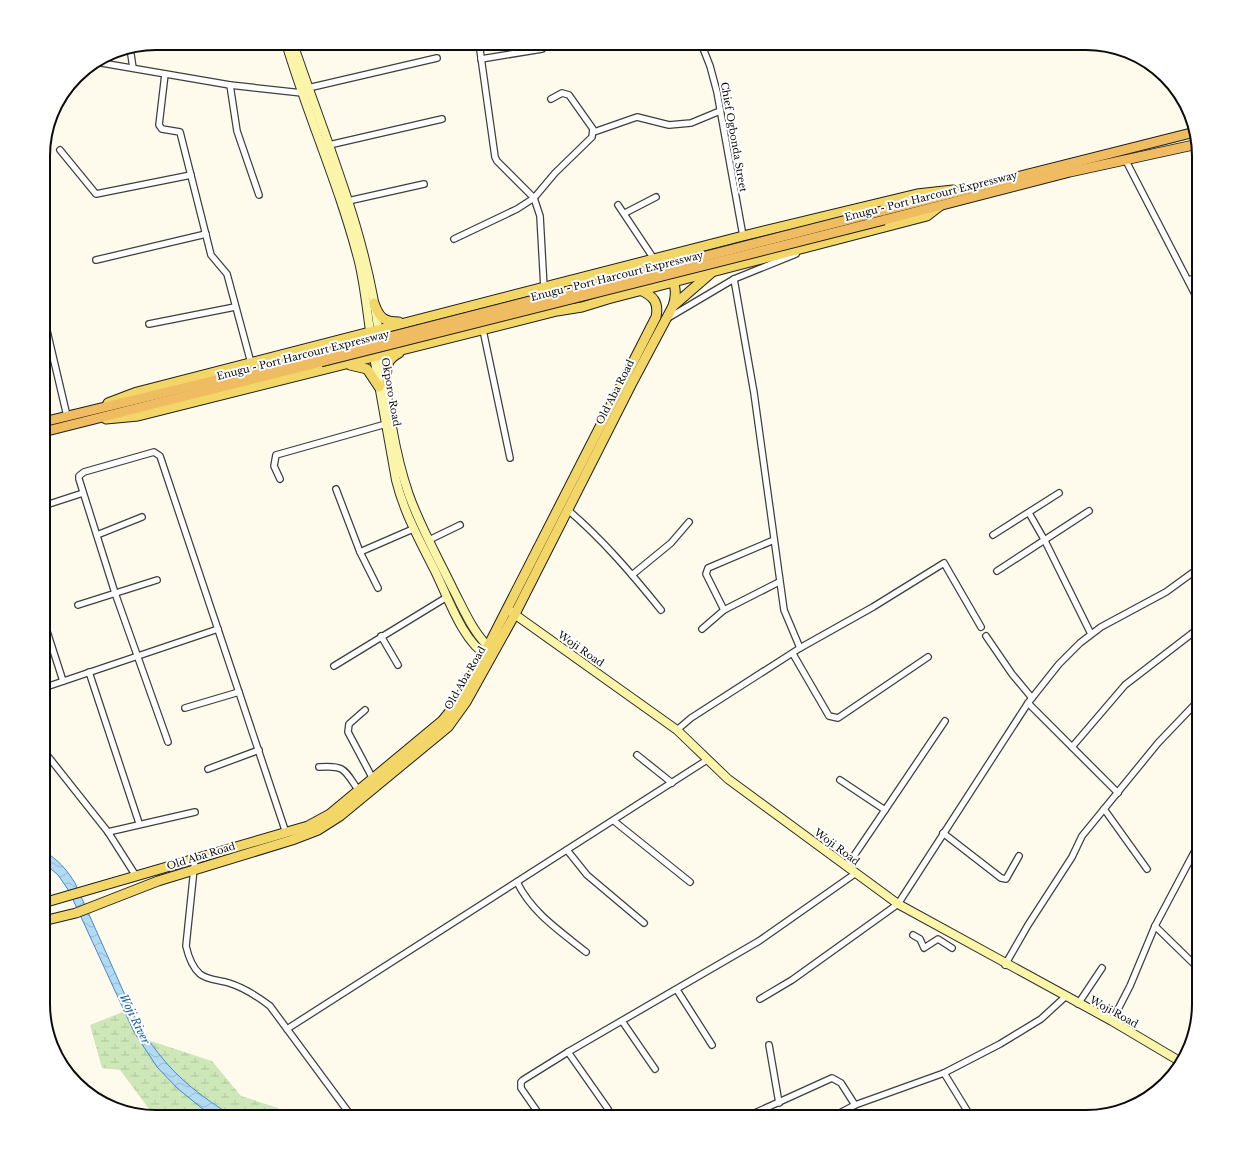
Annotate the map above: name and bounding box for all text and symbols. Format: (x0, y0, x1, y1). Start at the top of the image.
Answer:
street label: Chief Ogbonda Street (718, 81, 750, 193)
street label: Enugu - Port Harcourt Expressway (843, 168, 1019, 224)
street label: Enugu - Port Harcourt Expressway (529, 248, 705, 304)
street label: Enugu - Port Harcourt Expressway (215, 327, 391, 383)
street label: Okporo Road (379, 357, 403, 428)
street label: Old Aba Road (593, 357, 637, 427)
street label: Woji Road (555, 628, 607, 670)
street label: Old Aba Road (442, 644, 488, 712)
street label: Woji Road (811, 825, 862, 868)
street label: Old Aba Road (165, 839, 237, 873)
water label: Woji River (117, 992, 154, 1047)
street label: Woji Road (1087, 993, 1141, 1031)

